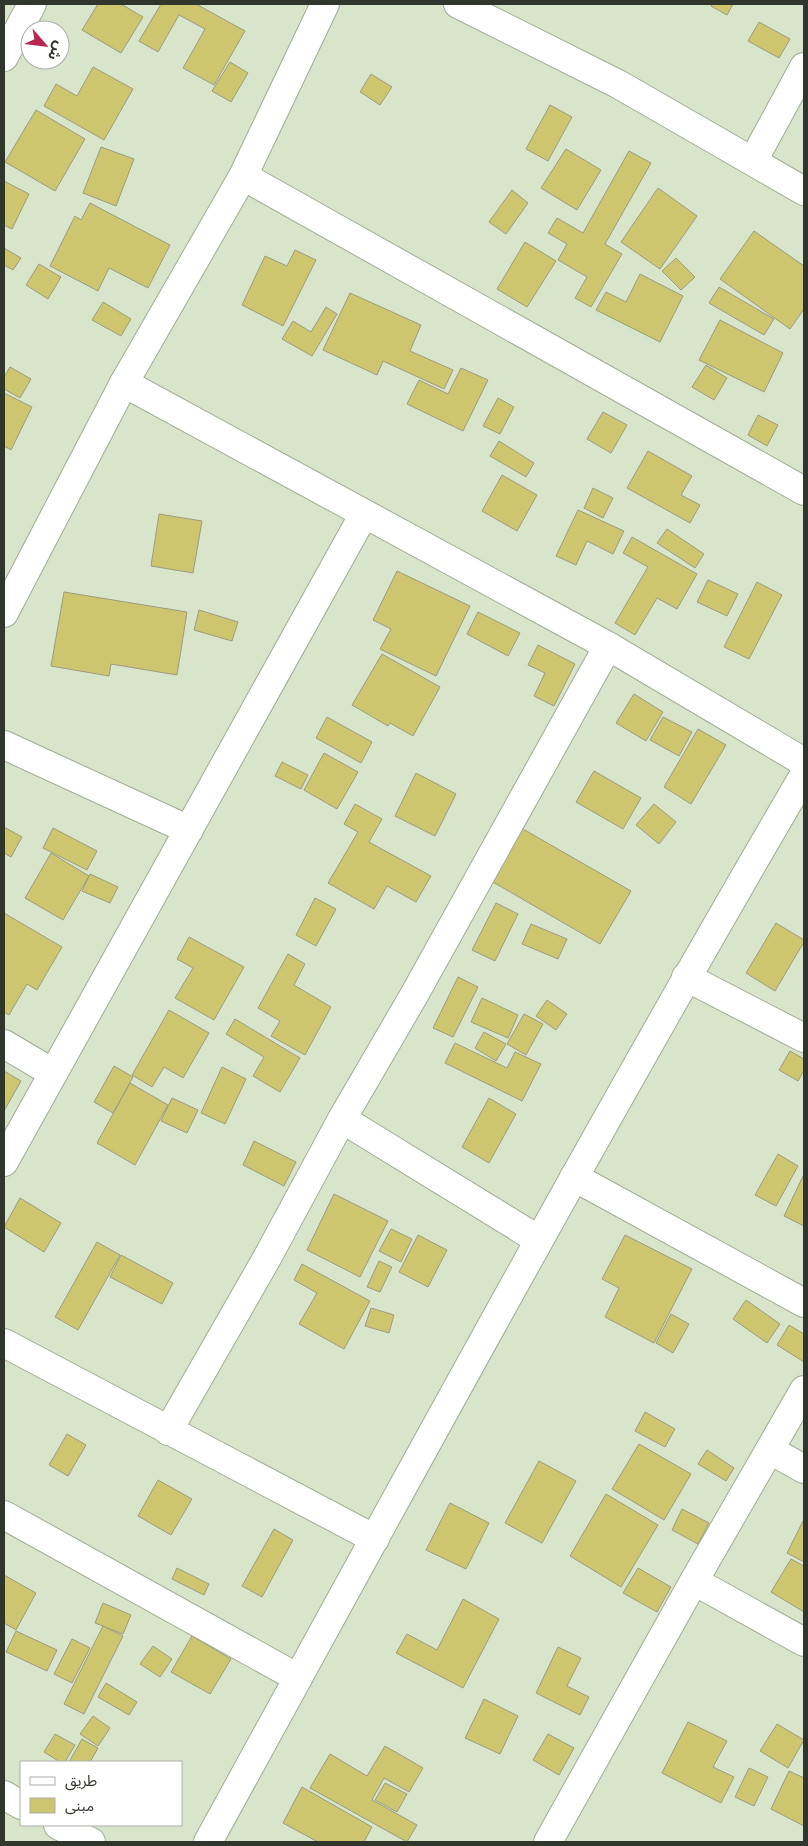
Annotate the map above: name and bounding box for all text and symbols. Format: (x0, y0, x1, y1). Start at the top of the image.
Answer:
north arrow (20, 20, 70, 70)
text: ش (45, 39, 68, 63)
legend (20, 1761, 182, 1826)
text: طريق (65, 1772, 97, 1791)
text: مبنى (65, 1797, 94, 1815)

